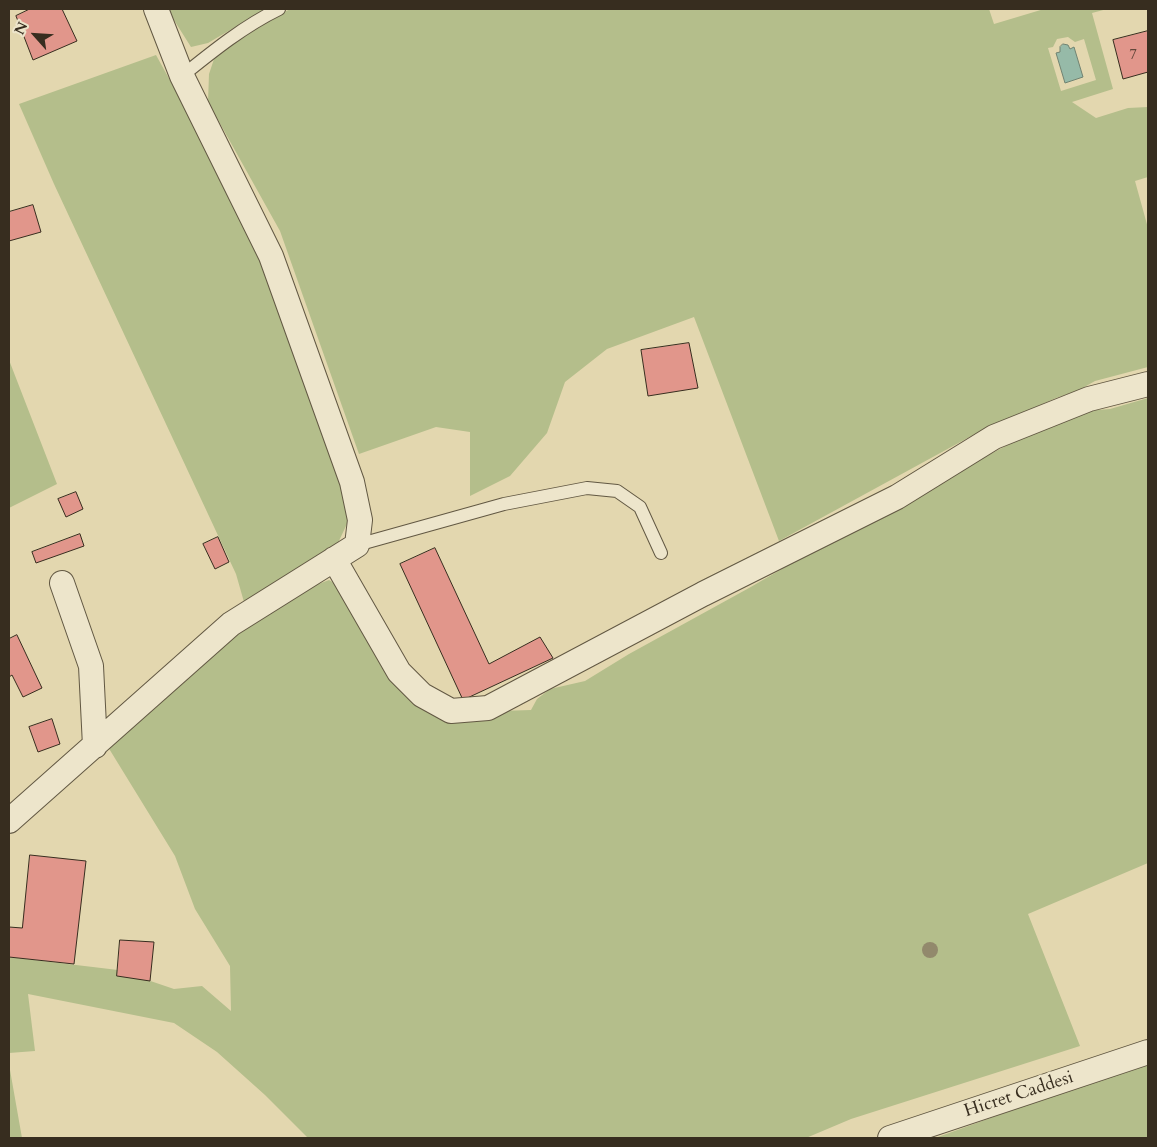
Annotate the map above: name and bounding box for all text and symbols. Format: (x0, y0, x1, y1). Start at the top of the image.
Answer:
north arrow (10, 10, 60, 60)
text: N (10, 19, 32, 38)
house number: 7 (1129, 47, 1137, 65)
street label: Hicret Caddesi (962, 1067, 1076, 1123)

